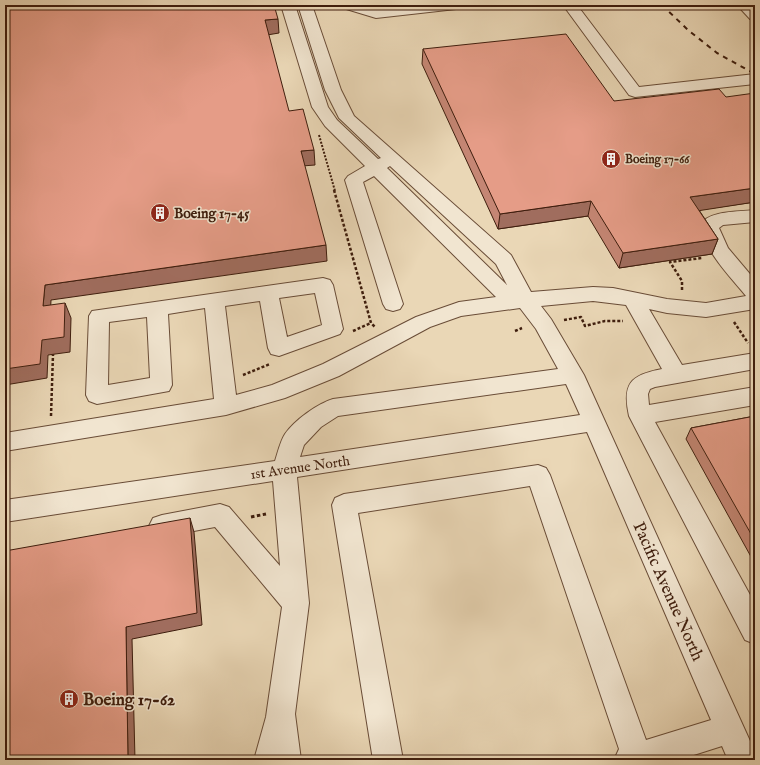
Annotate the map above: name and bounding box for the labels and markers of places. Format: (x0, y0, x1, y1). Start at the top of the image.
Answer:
building icon: Boeing 17-66 (600, 148, 622, 170)
place label: Boeing 17-66 (625, 152, 690, 168)
building icon: Boeing 17-45 (149, 202, 171, 224)
place label: Boeing 17-45 (174, 205, 249, 223)
building icon: Boeing 17-62 (58, 688, 80, 710)
place label: Boeing 17-62 (83, 690, 175, 711)

